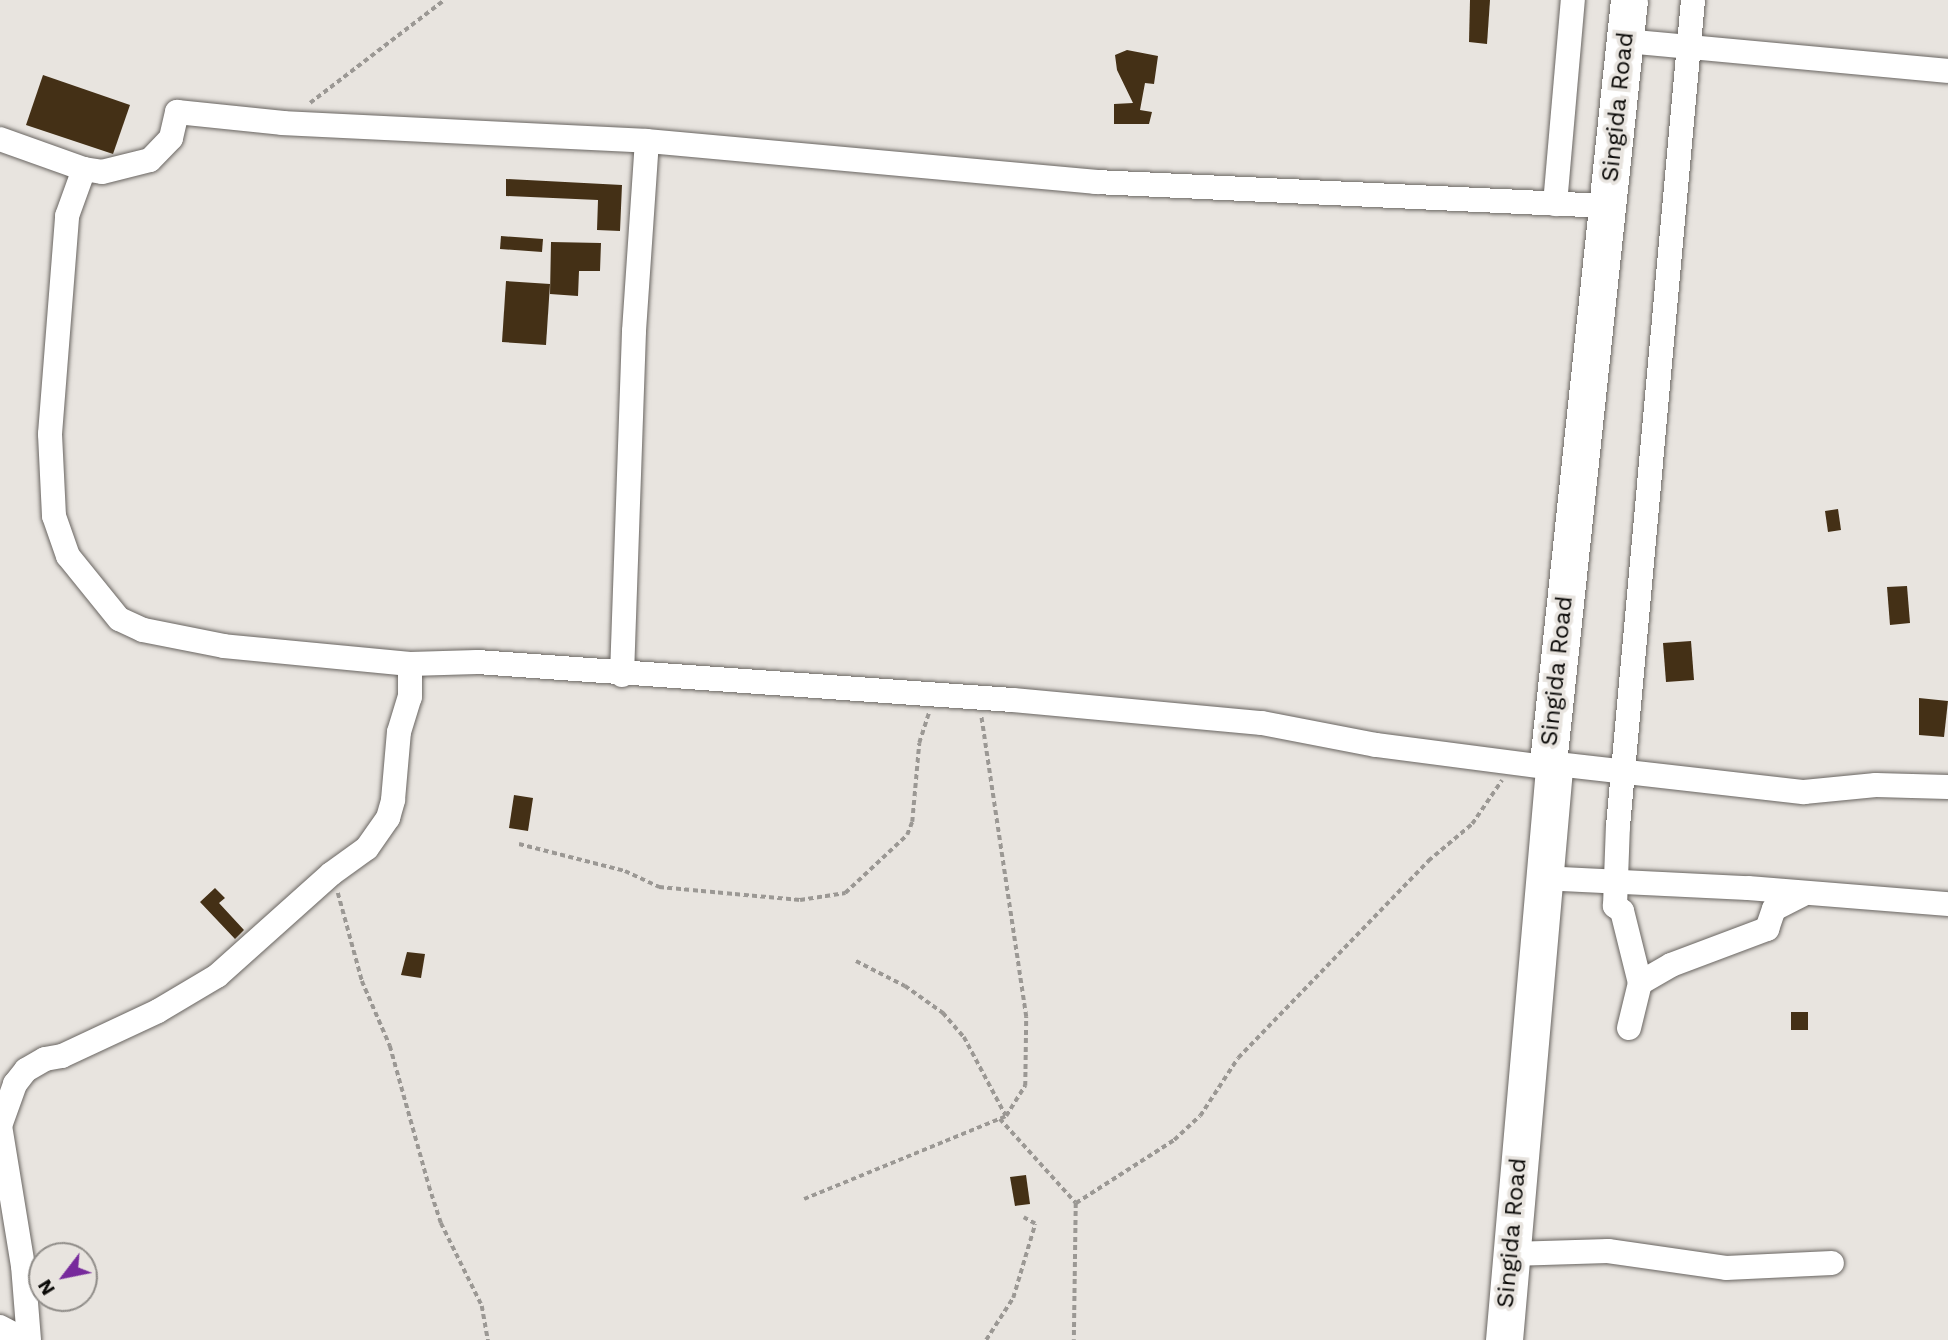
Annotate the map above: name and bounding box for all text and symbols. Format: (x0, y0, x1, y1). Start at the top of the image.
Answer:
street label: Singida Road (1596, 30, 1640, 184)
street label: Singida Road (1535, 594, 1579, 748)
street label: Singida Road (1491, 1157, 1533, 1309)
north arrow (28, 1242, 98, 1312)
text: N (33, 1275, 60, 1299)

